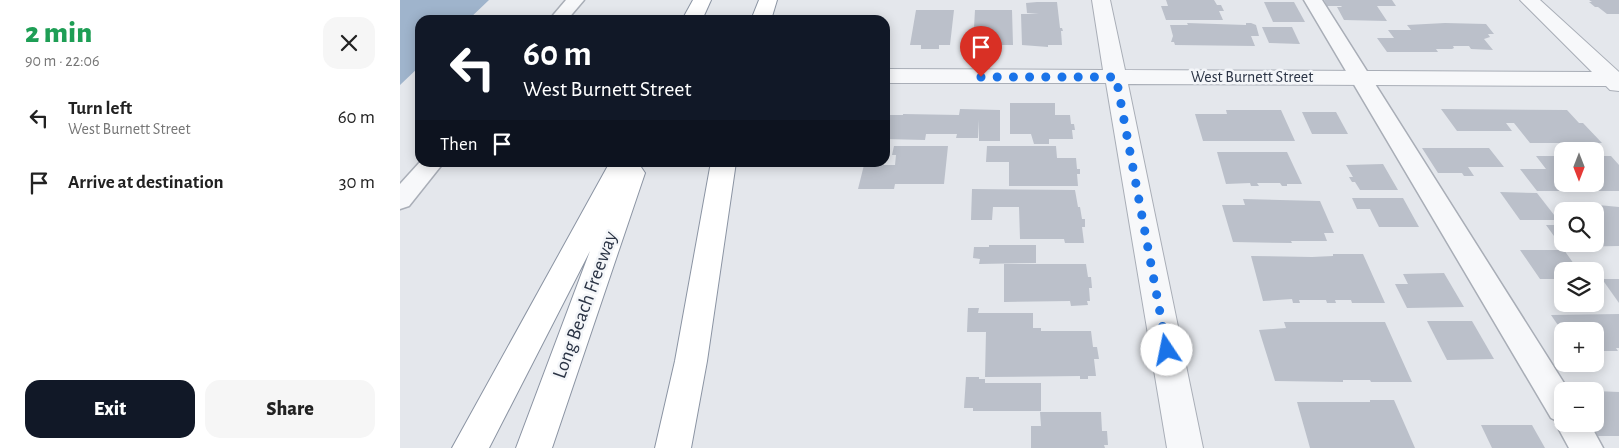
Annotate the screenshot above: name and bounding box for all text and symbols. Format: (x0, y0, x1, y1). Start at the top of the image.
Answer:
button: close (323, 17, 375, 69)
text: 2 min (25, 18, 92, 48)
pin (960, 26, 1002, 77)
icon: arrive (967, 33, 995, 61)
icon: left (440, 35, 505, 100)
text: 60 m (523, 37, 592, 72)
text: 90 m · 22:06 (25, 53, 100, 69)
street label: West Burnett Street (1191, 69, 1313, 85)
text: West Burnett Street (523, 78, 691, 100)
text: Turn left (68, 99, 132, 118)
icon: left (25, 104, 53, 132)
text: 60 m (338, 108, 375, 127)
text: West Burnett Street (68, 121, 191, 137)
icon: arrive (488, 130, 516, 158)
text: Then (440, 135, 478, 154)
north arrow (1554, 142, 1604, 192)
map controls (1554, 142, 1604, 432)
icon: arrive (25, 169, 53, 197)
text: Arrive at destination (68, 173, 224, 192)
text: 30 m (339, 173, 375, 192)
button: search (1554, 202, 1604, 252)
street label: Long Beach Freeway (549, 228, 621, 381)
button: layers (1554, 262, 1604, 312)
button: + (1554, 322, 1604, 372)
position arrow (1140, 323, 1192, 375)
button: Exit (25, 380, 195, 438)
button: Share (205, 380, 375, 438)
button: − (1554, 382, 1604, 432)

